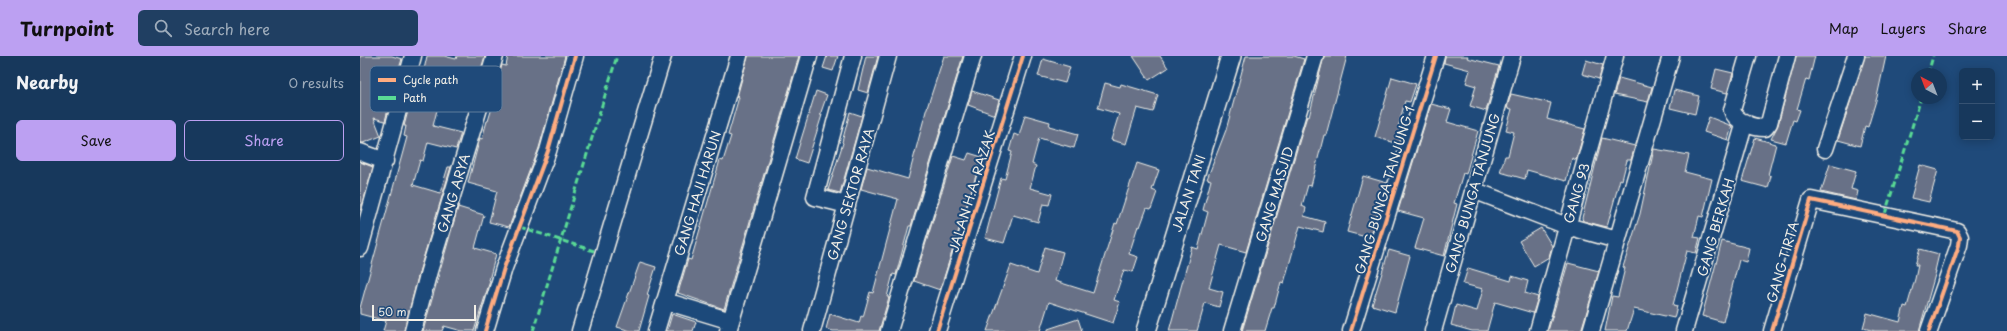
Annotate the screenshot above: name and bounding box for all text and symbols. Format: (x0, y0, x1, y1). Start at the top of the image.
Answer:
search box (138, 10, 418, 46)
text: Turnpoint (20, 14, 114, 42)
icon: search (152, 17, 174, 39)
text: Search here (184, 17, 270, 40)
text: Map (1829, 18, 1859, 39)
text: Layers (1881, 18, 1926, 39)
text: Share (1948, 18, 1987, 39)
legend (370, 66, 502, 112)
north arrow (1911, 68, 1947, 104)
map controls (1959, 68, 1995, 140)
button: + (1959, 68, 1995, 104)
text: Nearby (16, 69, 78, 95)
text: Cycle path (403, 71, 458, 88)
text: 0 results (289, 73, 344, 92)
text: Path (403, 89, 427, 106)
street label: GANG BUNGA TANJUNG 1 (1349, 103, 1419, 277)
button: − (1959, 104, 1995, 140)
street label: GANG BUNGA TANJUNG (1440, 111, 1504, 275)
button: Save (16, 120, 176, 161)
button: Share (184, 120, 344, 161)
street label: GANG SEKTOR RAYA (822, 125, 878, 262)
street label: JALAN H.A. RAZAK (943, 127, 999, 254)
street label: GANG HAJI HARUN (669, 128, 725, 258)
street label: GANG MASJID (1250, 144, 1298, 244)
street label: GANG ARYA (432, 151, 474, 235)
street label: JALAN TANI (1167, 152, 1209, 234)
street label: GANG 93 (1558, 161, 1594, 225)
street label: GANG BERKAH (1692, 176, 1738, 278)
street label: GANG TIRTA (1761, 219, 1803, 305)
scale bar (372, 303, 476, 322)
text: 50 m (378, 303, 407, 320)

